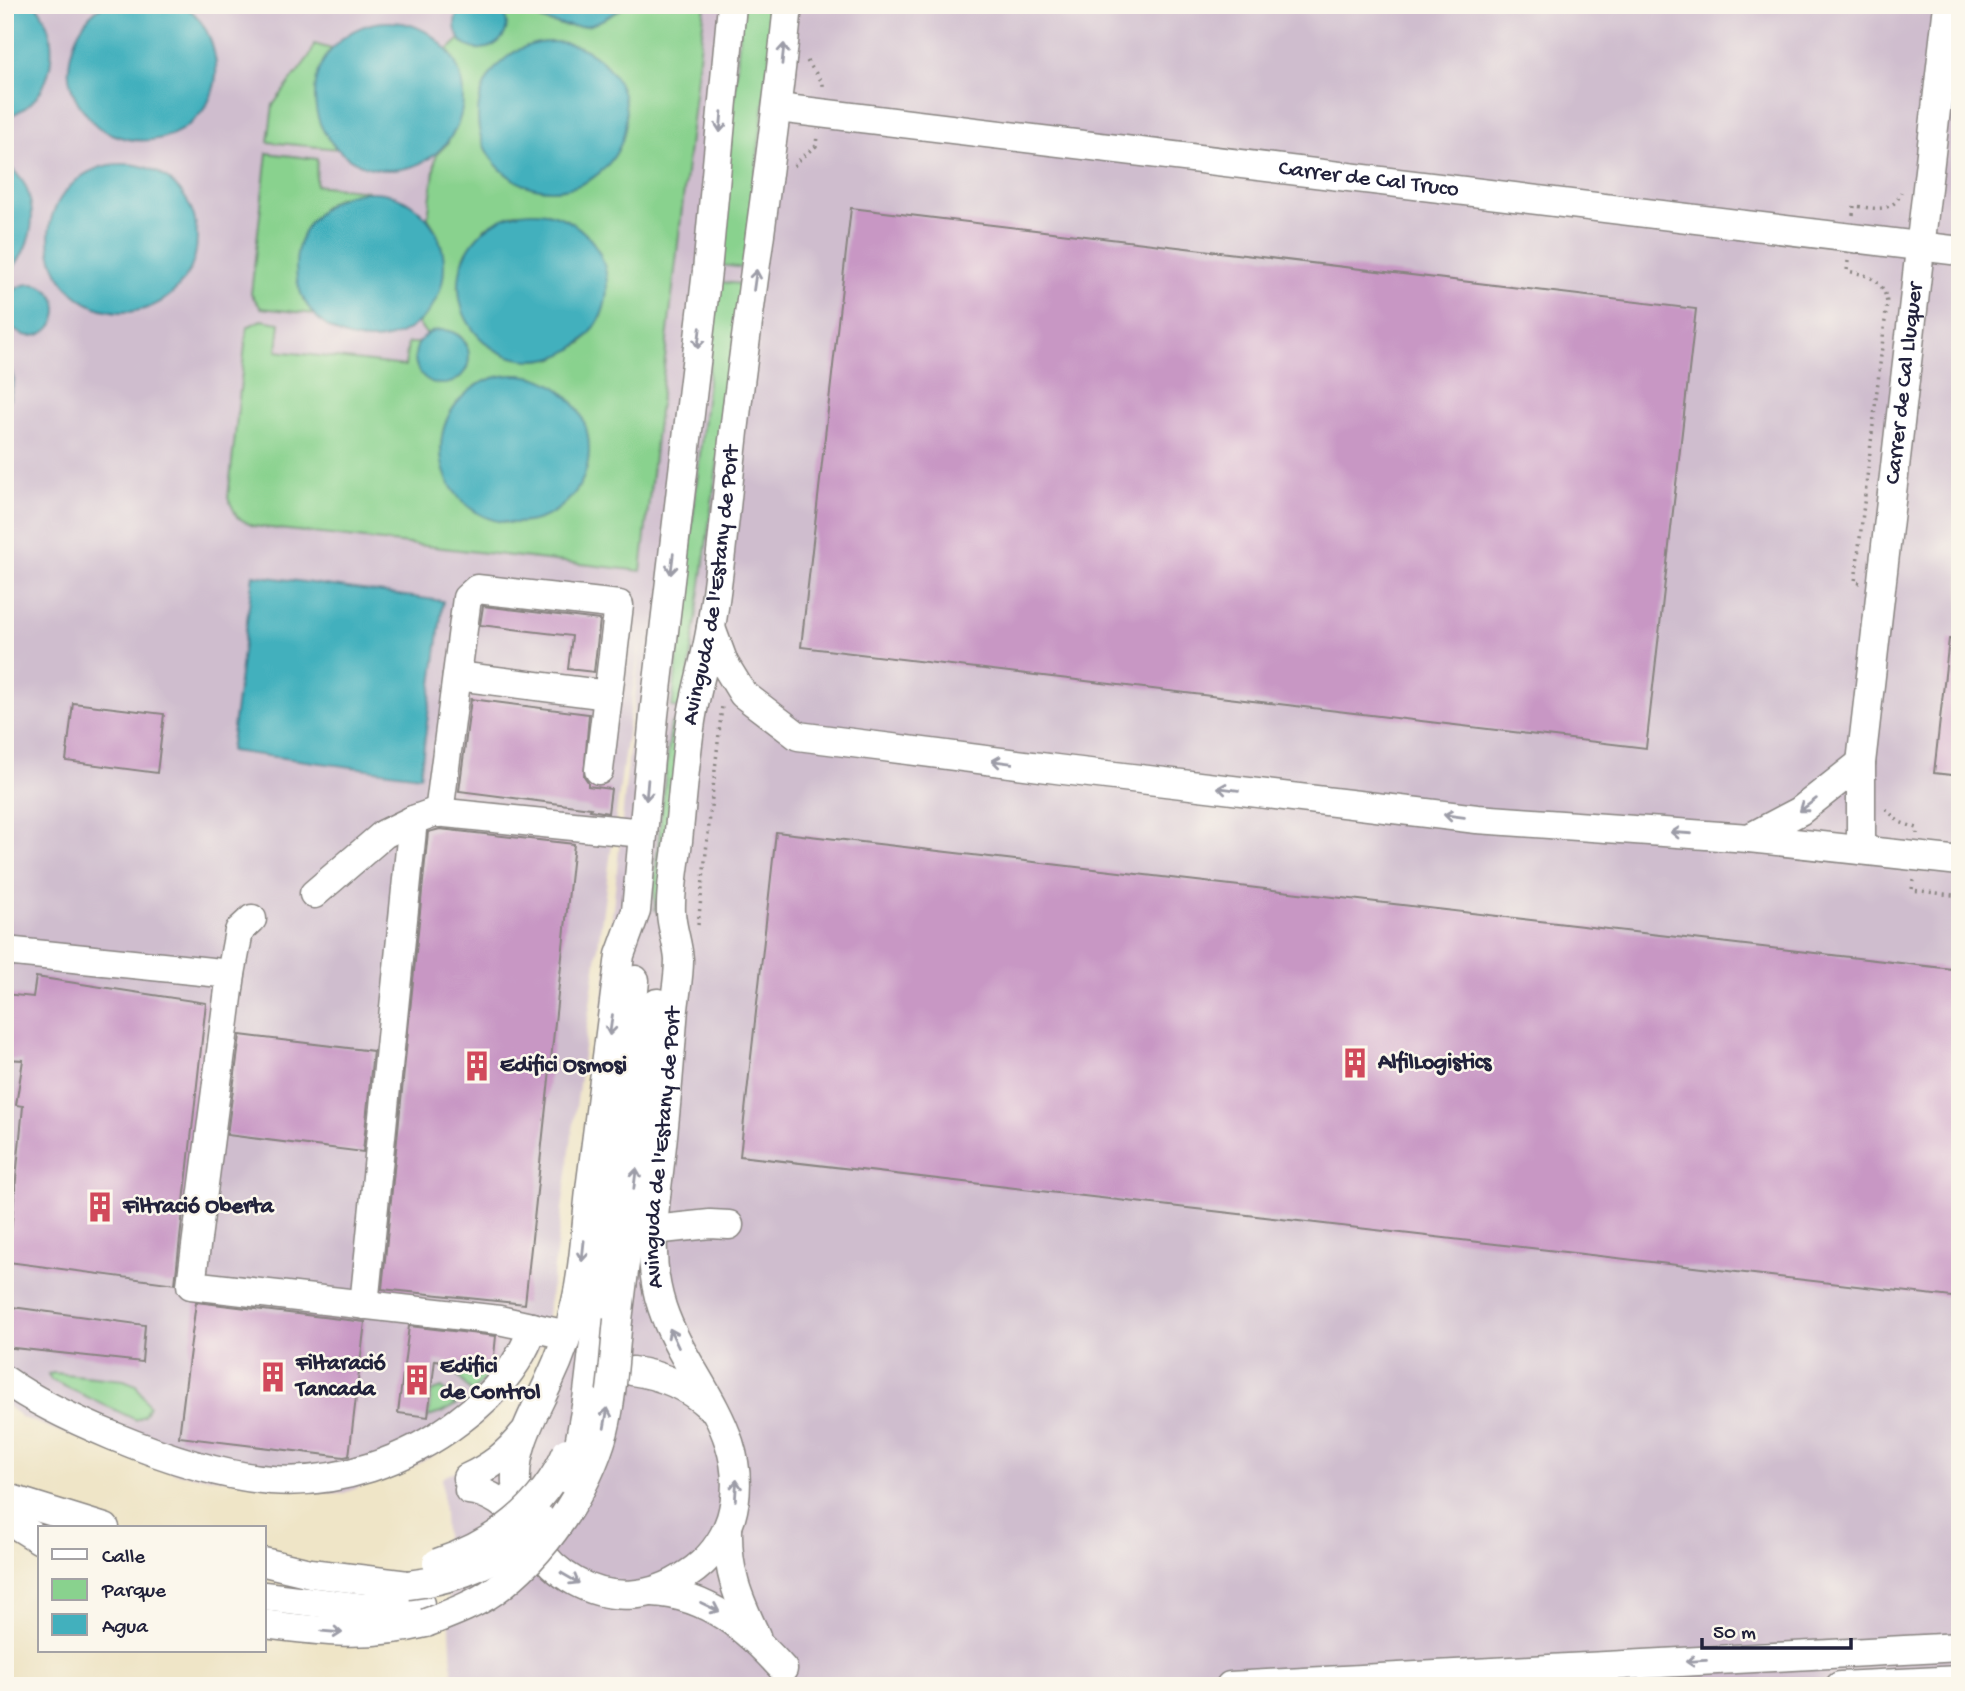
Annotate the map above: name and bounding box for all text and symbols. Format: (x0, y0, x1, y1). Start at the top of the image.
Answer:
one-way arrow (777, 44, 790, 66)
one-way arrow (714, 110, 727, 133)
street label: Carrer de Cal Truco (1277, 155, 1460, 204)
one-way arrow (749, 269, 762, 292)
street label: Carrer de Cal Lluquer (1880, 280, 1930, 486)
one-way arrow (692, 327, 705, 349)
street label: Avinguda de l'Estany de Port (677, 443, 746, 727)
one-way arrow (666, 552, 679, 575)
one-way arrow (991, 756, 1014, 769)
one-way arrow (640, 779, 653, 801)
one-way arrow (1217, 783, 1240, 796)
one-way arrow (1799, 797, 1817, 812)
one-way arrow (1443, 809, 1466, 822)
one-way arrow (1670, 826, 1693, 839)
street label: Avinguda de l'Estany de Port (639, 1004, 688, 1291)
one-way arrow (604, 1013, 617, 1036)
building icon: AlfilLogistics (1338, 1046, 1372, 1080)
building icon: Edifici Osmosi (460, 1049, 494, 1083)
place label: AlfilLogistics (1377, 1050, 1493, 1077)
place label: Edifici Osmosi (500, 1053, 627, 1080)
one-way arrow (629, 1168, 642, 1191)
building icon: Filtració Oberta (83, 1190, 117, 1224)
place label: Filtració Oberta (122, 1194, 275, 1221)
one-way arrow (577, 1239, 590, 1262)
one-way arrow (667, 1328, 680, 1349)
place label: Filtaració Tancada (294, 1351, 386, 1404)
place label: Edifici de Control (440, 1354, 541, 1407)
building icon: Filtaració Tancada (256, 1360, 290, 1394)
building icon: Edifici de Control (400, 1363, 434, 1397)
one-way arrow (600, 1407, 613, 1430)
one-way arrow (730, 1479, 743, 1501)
legend (38, 1526, 266, 1652)
text: Calle (102, 1546, 146, 1571)
one-way arrow (560, 1571, 580, 1585)
text: Parque (101, 1580, 167, 1605)
one-way arrow (699, 1601, 720, 1615)
scale bar (1702, 1607, 1851, 1651)
text: Agua (102, 1616, 149, 1641)
text: 50 m (1713, 1622, 1756, 1647)
one-way arrow (320, 1626, 343, 1639)
one-way arrow (1685, 1655, 1708, 1668)

